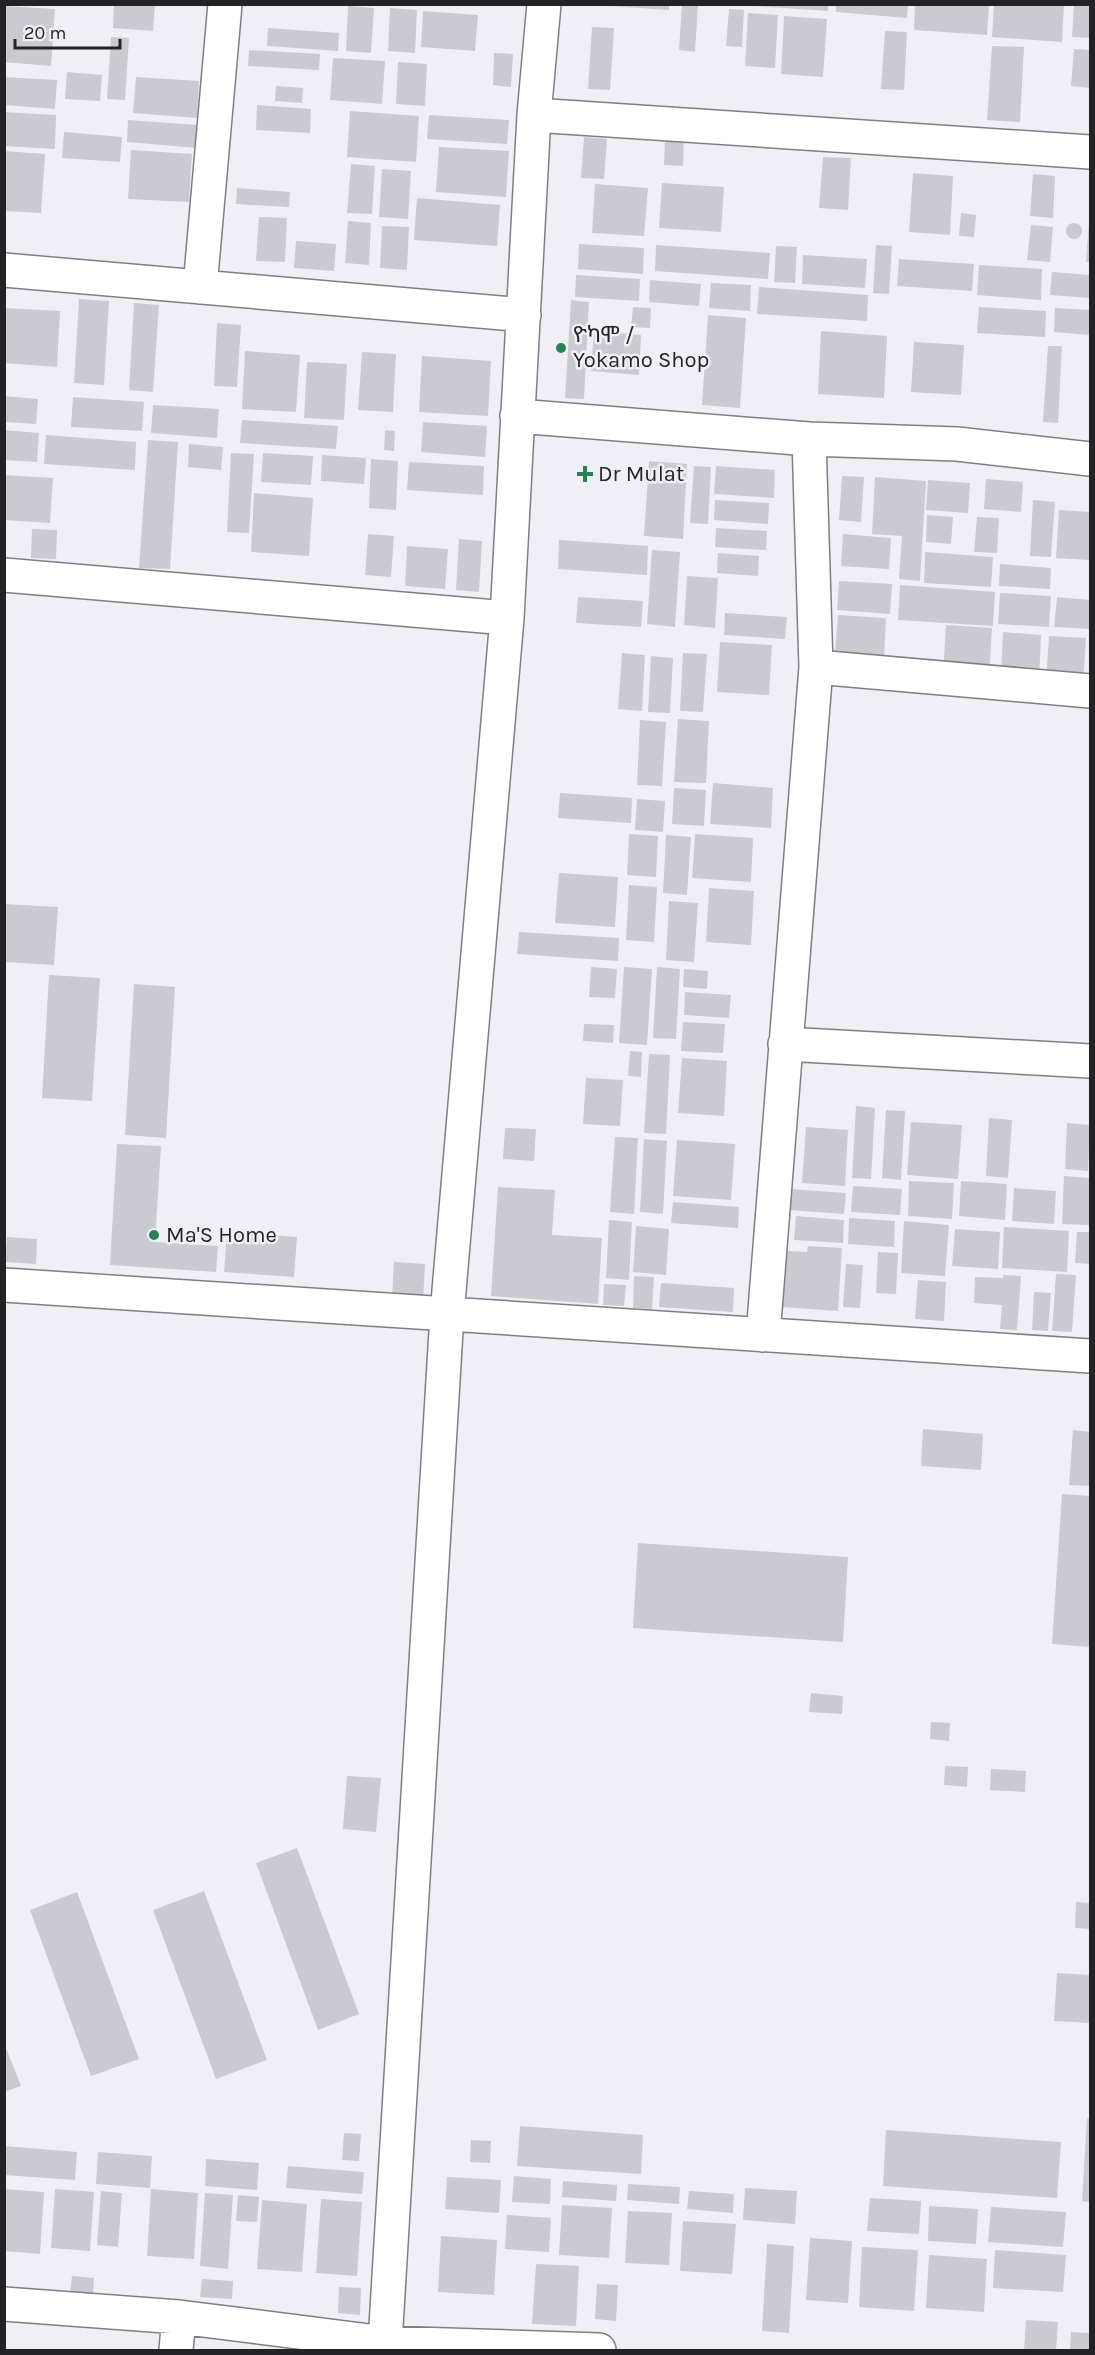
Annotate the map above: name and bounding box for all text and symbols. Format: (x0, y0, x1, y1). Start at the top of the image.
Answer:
scale bar (15, 12, 120, 50)
text: 20 m (24, 22, 66, 44)
place label: ዮካሞ / Yokamo Shop (573, 322, 709, 373)
marker: ዮካሞ / Yokamo Shop (554, 341, 568, 355)
place label: Dr Mulat (598, 461, 684, 487)
marker: Dr Mulat (576, 465, 594, 483)
place label: Ma'S Home (166, 1222, 277, 1248)
marker: Ma'S Home (147, 1228, 161, 1242)

